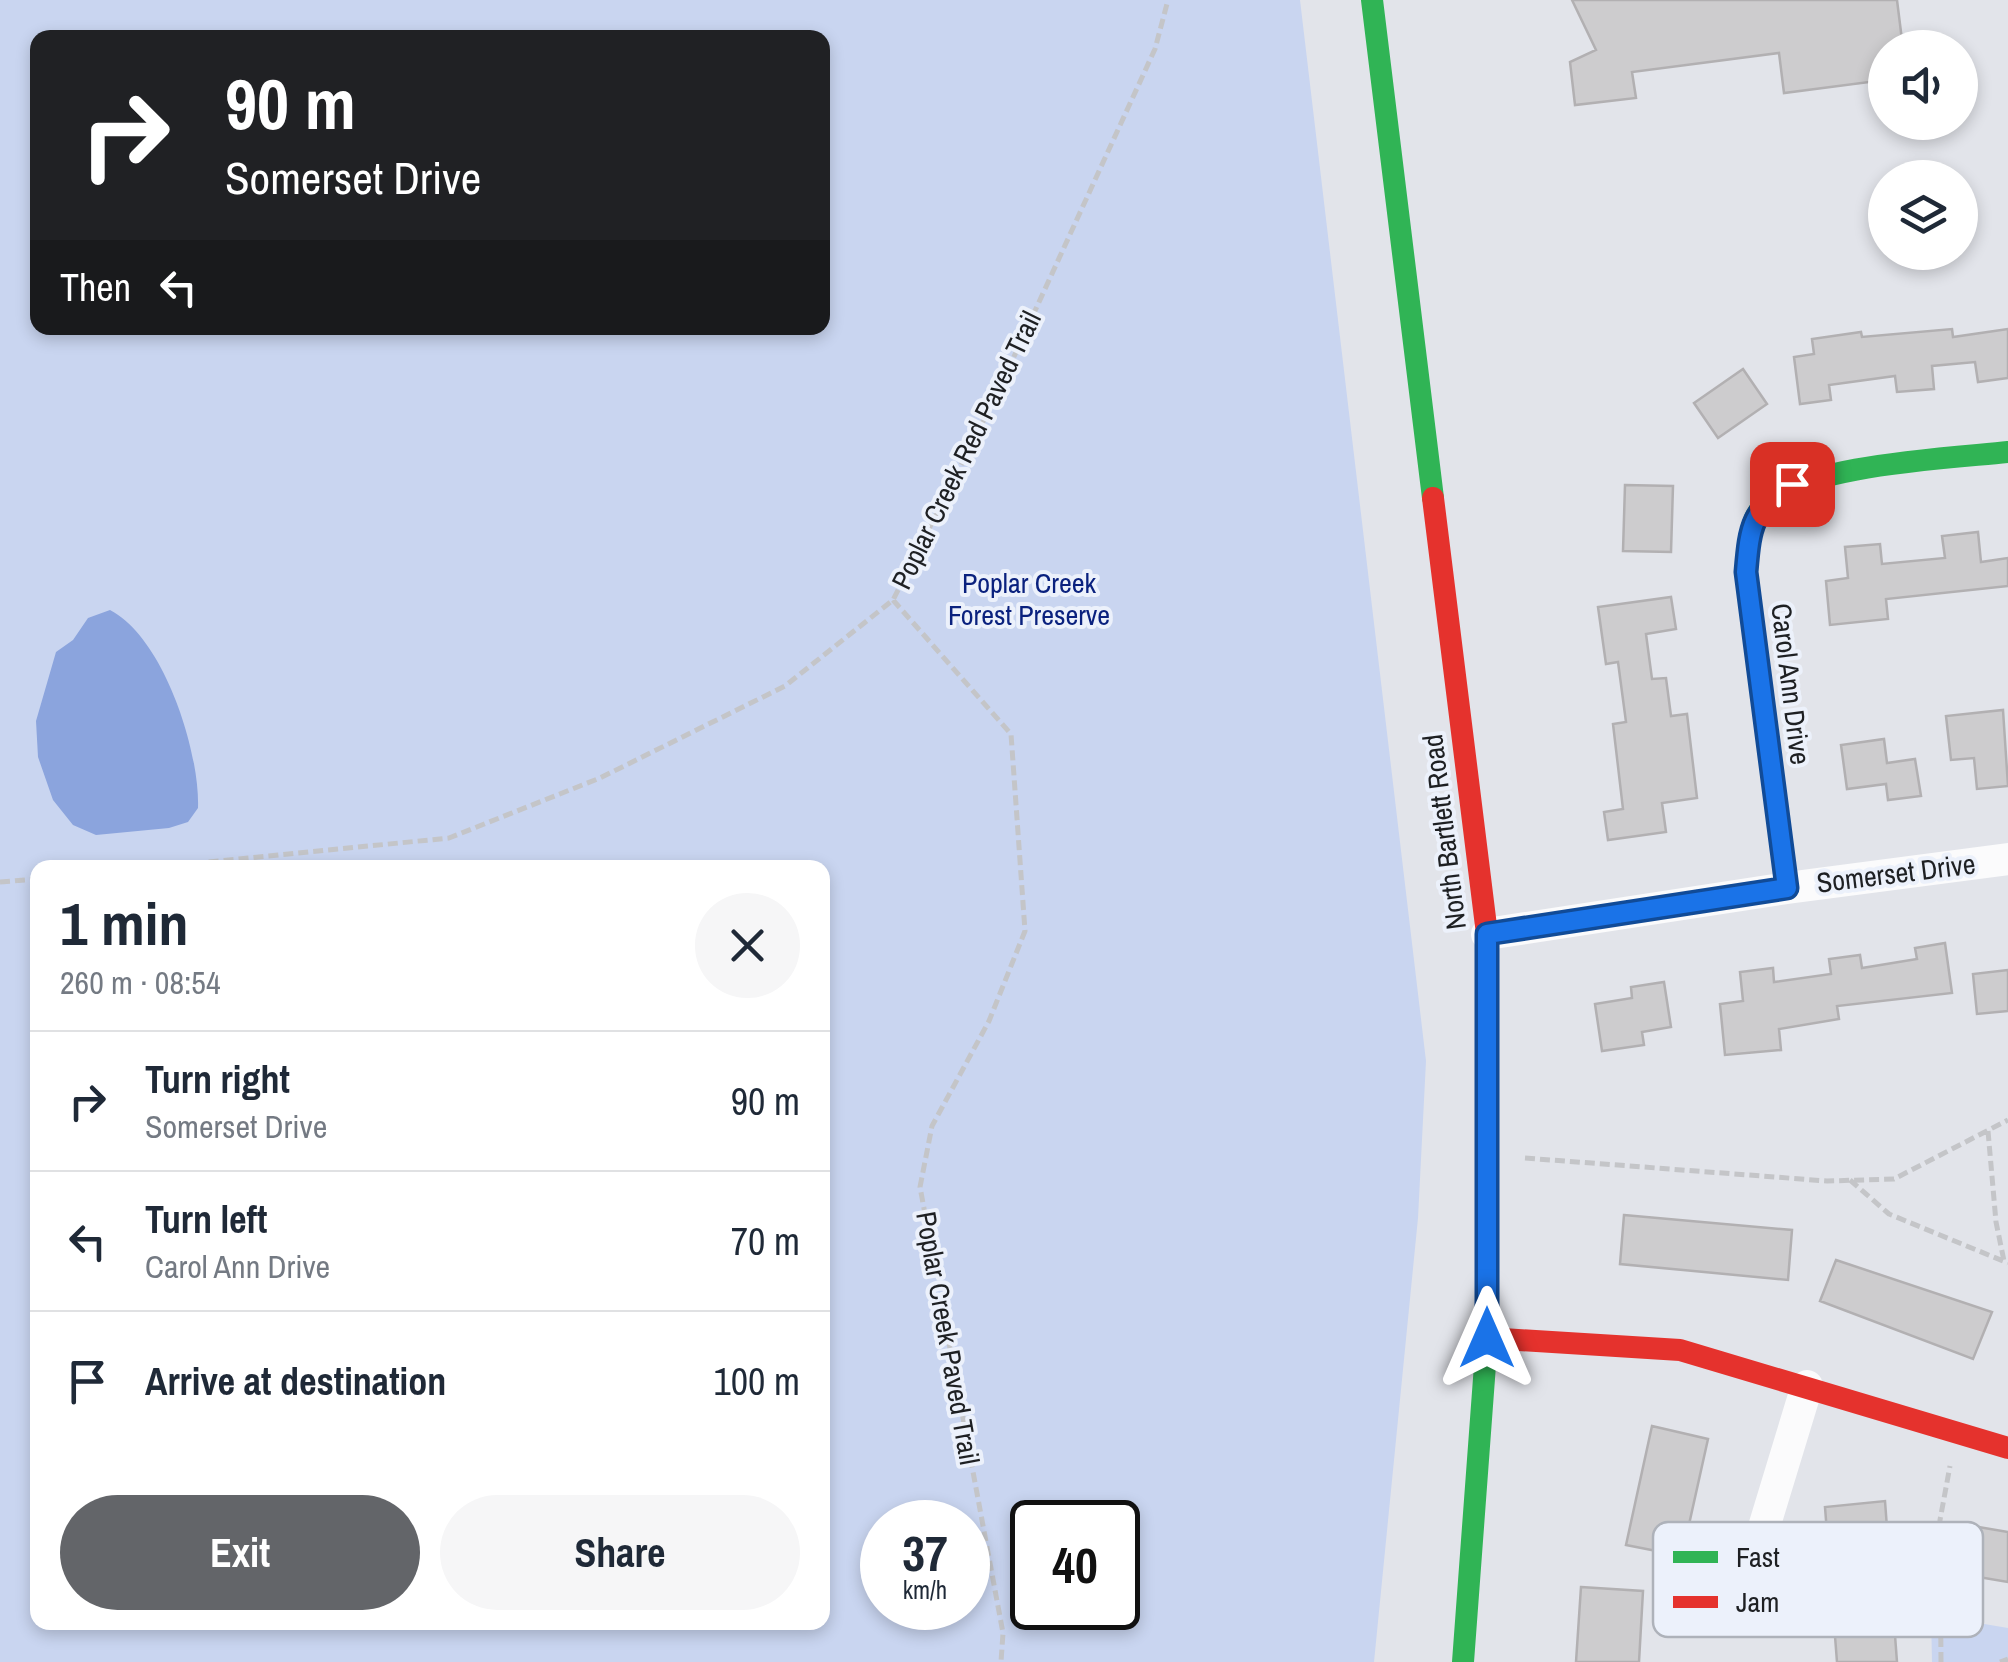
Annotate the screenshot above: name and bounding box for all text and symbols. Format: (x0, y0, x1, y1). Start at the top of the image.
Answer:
map controls (1868, 30, 1978, 270)
button: sound (1868, 30, 1978, 140)
text: 90 m (225, 57, 356, 151)
icon: right (60, 70, 190, 200)
text: Somerset Drive (225, 147, 481, 208)
button: layers (1868, 160, 1978, 270)
icon: left (151, 260, 206, 315)
text: Then (60, 262, 131, 313)
street label: Poplar Creek Red Paved Trail (882, 305, 1050, 595)
pin (1750, 442, 1835, 527)
icon: arrive (1765, 457, 1820, 512)
park label: Poplar Creek Forest Preserve (948, 564, 1110, 634)
street label: Carol Ann Drive (1762, 601, 1820, 767)
street label: North Bartlett Road (1413, 732, 1475, 932)
street label: Somerset Drive (1815, 844, 1977, 902)
text: 1 min (60, 883, 189, 964)
button: close (695, 893, 800, 998)
text: 260 m · 08:54 (60, 961, 220, 1004)
text: Turn right (145, 1054, 290, 1105)
icon: right (60, 1074, 115, 1129)
text: 90 m (731, 1076, 800, 1127)
text: Somerset Drive (145, 1105, 327, 1148)
text: Turn left (145, 1194, 267, 1245)
street label: Poplar Creek Paved Trail (907, 1208, 989, 1468)
icon: left (60, 1214, 115, 1269)
text: 70 m (731, 1216, 800, 1267)
text: Carol Ann Drive (145, 1245, 330, 1288)
position arrow (1435, 1286, 1539, 1390)
icon: arrive (60, 1354, 115, 1409)
text: Arrive at destination (145, 1356, 446, 1407)
text: 100 m (713, 1356, 800, 1407)
button: Exit (60, 1495, 420, 1610)
button: Share (440, 1495, 800, 1610)
speed limit sign: 40 (1010, 1500, 1140, 1630)
text: 37 (902, 1519, 948, 1587)
legend (1653, 1522, 1983, 1637)
text: Fast (1736, 1538, 1780, 1576)
text: km/h (903, 1573, 947, 1607)
text: Jam (1736, 1583, 1779, 1621)

